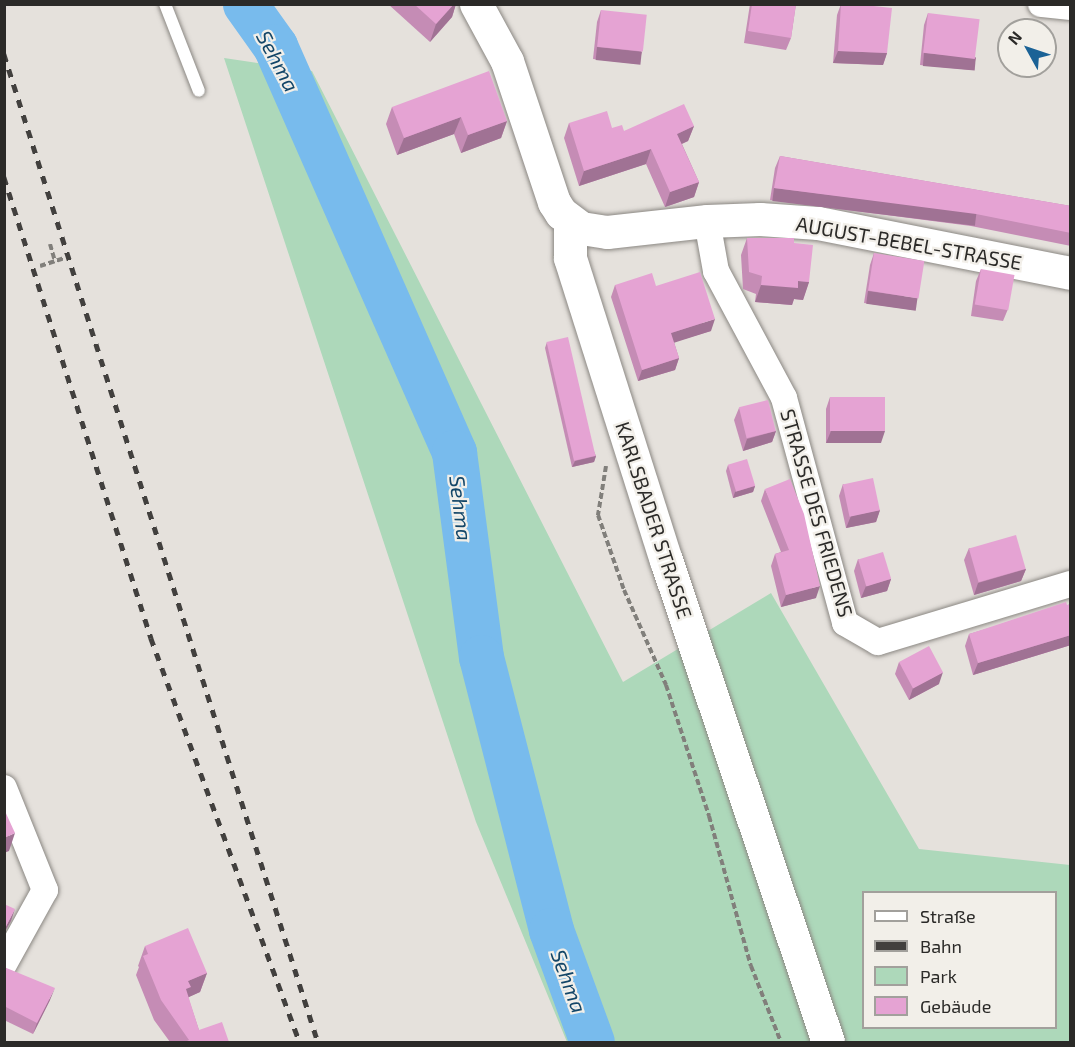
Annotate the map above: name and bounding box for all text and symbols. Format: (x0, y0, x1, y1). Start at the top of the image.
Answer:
north arrow (997, 18, 1057, 78)
water label: Sehma (251, 26, 305, 96)
text: N (1003, 27, 1025, 48)
street label: AUGUST-BEBEL-STRASSE (794, 211, 1024, 275)
street label: STRASSE DES FRIEDENS (776, 406, 858, 620)
street label: KARLSBADER STRASSE (611, 419, 697, 621)
water label: Sehma (445, 474, 477, 542)
legend (862, 891, 1057, 1029)
text: Straße (920, 905, 976, 927)
text: Bahn (920, 935, 962, 957)
water label: Sehma (546, 946, 592, 1016)
text: Park (920, 965, 957, 987)
text: Gebäude (920, 995, 991, 1017)

